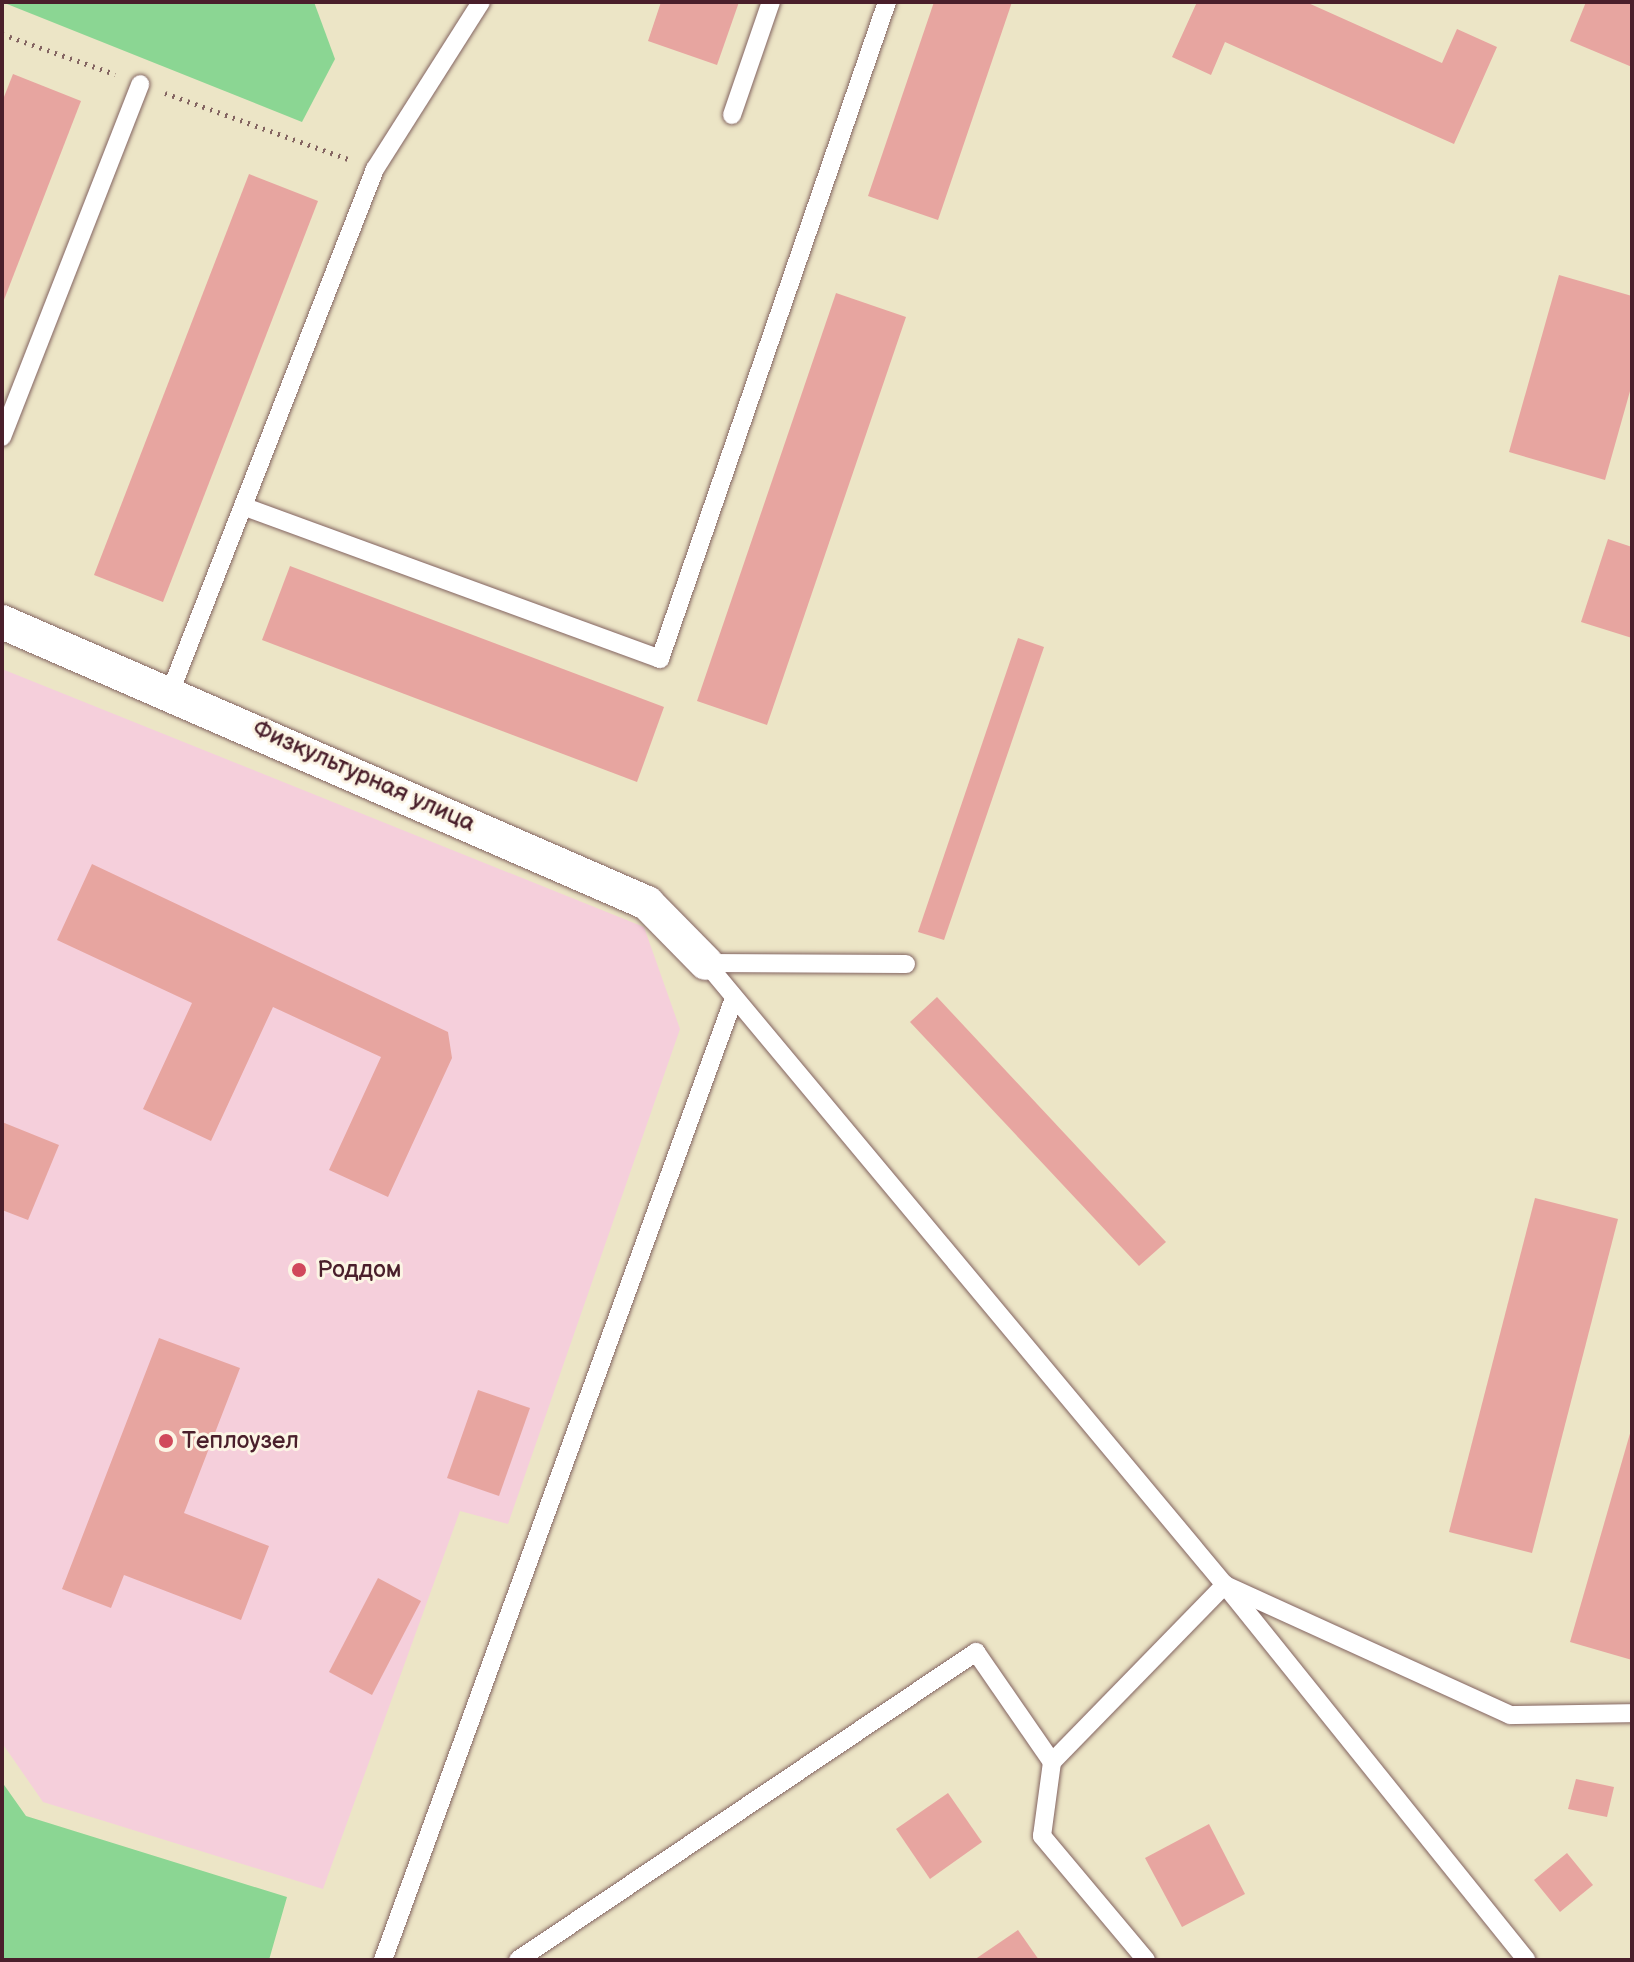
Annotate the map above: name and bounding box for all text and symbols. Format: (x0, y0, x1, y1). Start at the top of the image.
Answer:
street label: Физкультурная улица (248, 714, 480, 838)
place label: Роддом (317, 1256, 402, 1284)
marker: Роддом (288, 1259, 310, 1281)
place label: Теплоузел (182, 1427, 299, 1455)
marker: Теплоузел (157, 1432, 175, 1450)

